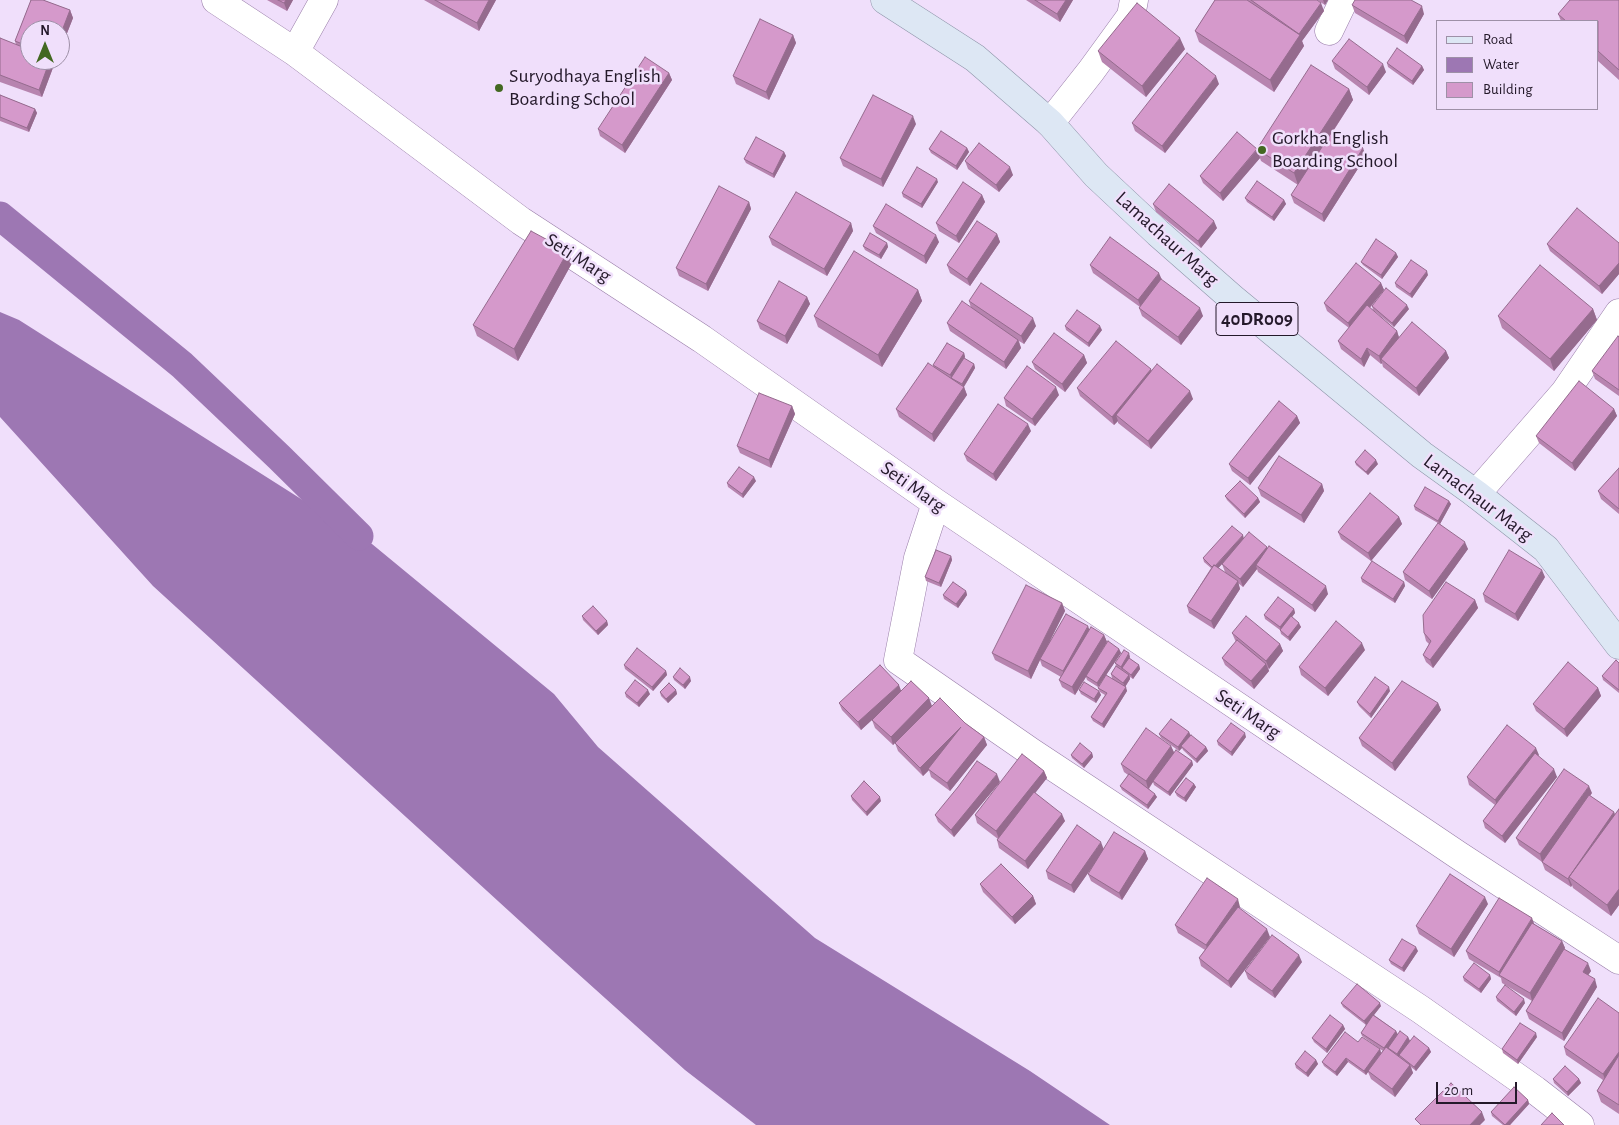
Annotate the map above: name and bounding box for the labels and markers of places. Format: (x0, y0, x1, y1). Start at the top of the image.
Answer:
place label: Suryodhaya English Boarding School (509, 64, 661, 111)
marker: Suryodhaya English Boarding School (493, 82, 505, 94)
place label: Gorkha English Boarding School (1272, 126, 1398, 173)
marker: Gorkha English Boarding School (1256, 144, 1268, 156)

